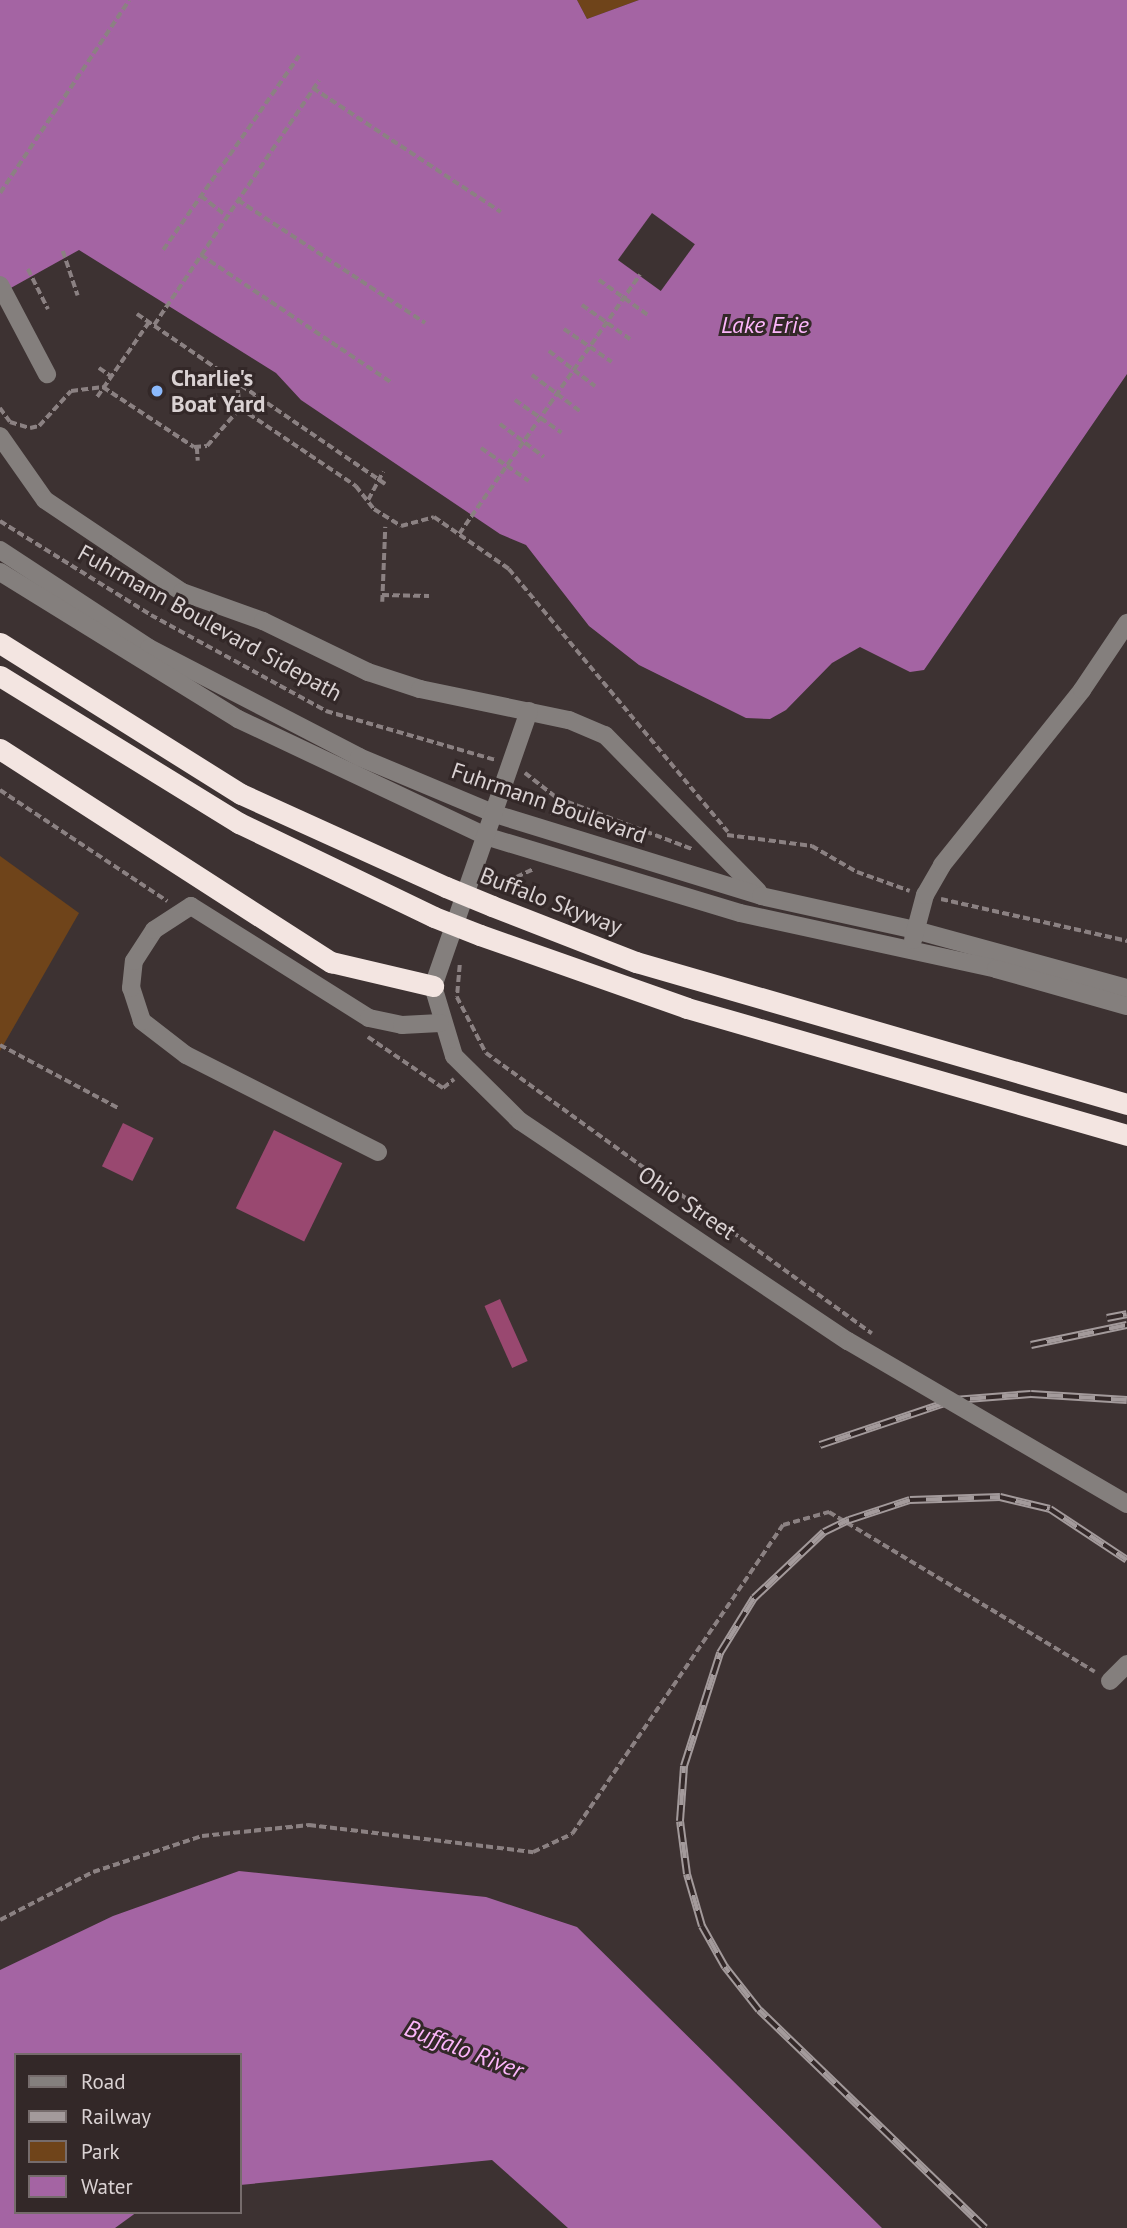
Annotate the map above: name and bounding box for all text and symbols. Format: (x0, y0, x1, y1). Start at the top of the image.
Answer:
water label: Lake Erie (721, 311, 809, 339)
place label: Charlie's Boat Yard (171, 364, 266, 418)
marker: Charlie's Boat Yard (149, 383, 165, 399)
street label: Fuhrmann Boulevard Sidepath (73, 539, 347, 707)
street label: Fuhrmann Boulevard (448, 757, 650, 849)
street label: Buffalo Skyway (476, 861, 626, 941)
street label: Ohio Street (633, 1160, 741, 1246)
water label: Buffalo River (401, 2013, 527, 2085)
legend (14, 2053, 242, 2214)
text: Road (81, 2068, 125, 2095)
text: Railway (81, 2103, 151, 2130)
text: Park (81, 2138, 120, 2165)
text: Water (81, 2173, 133, 2200)

